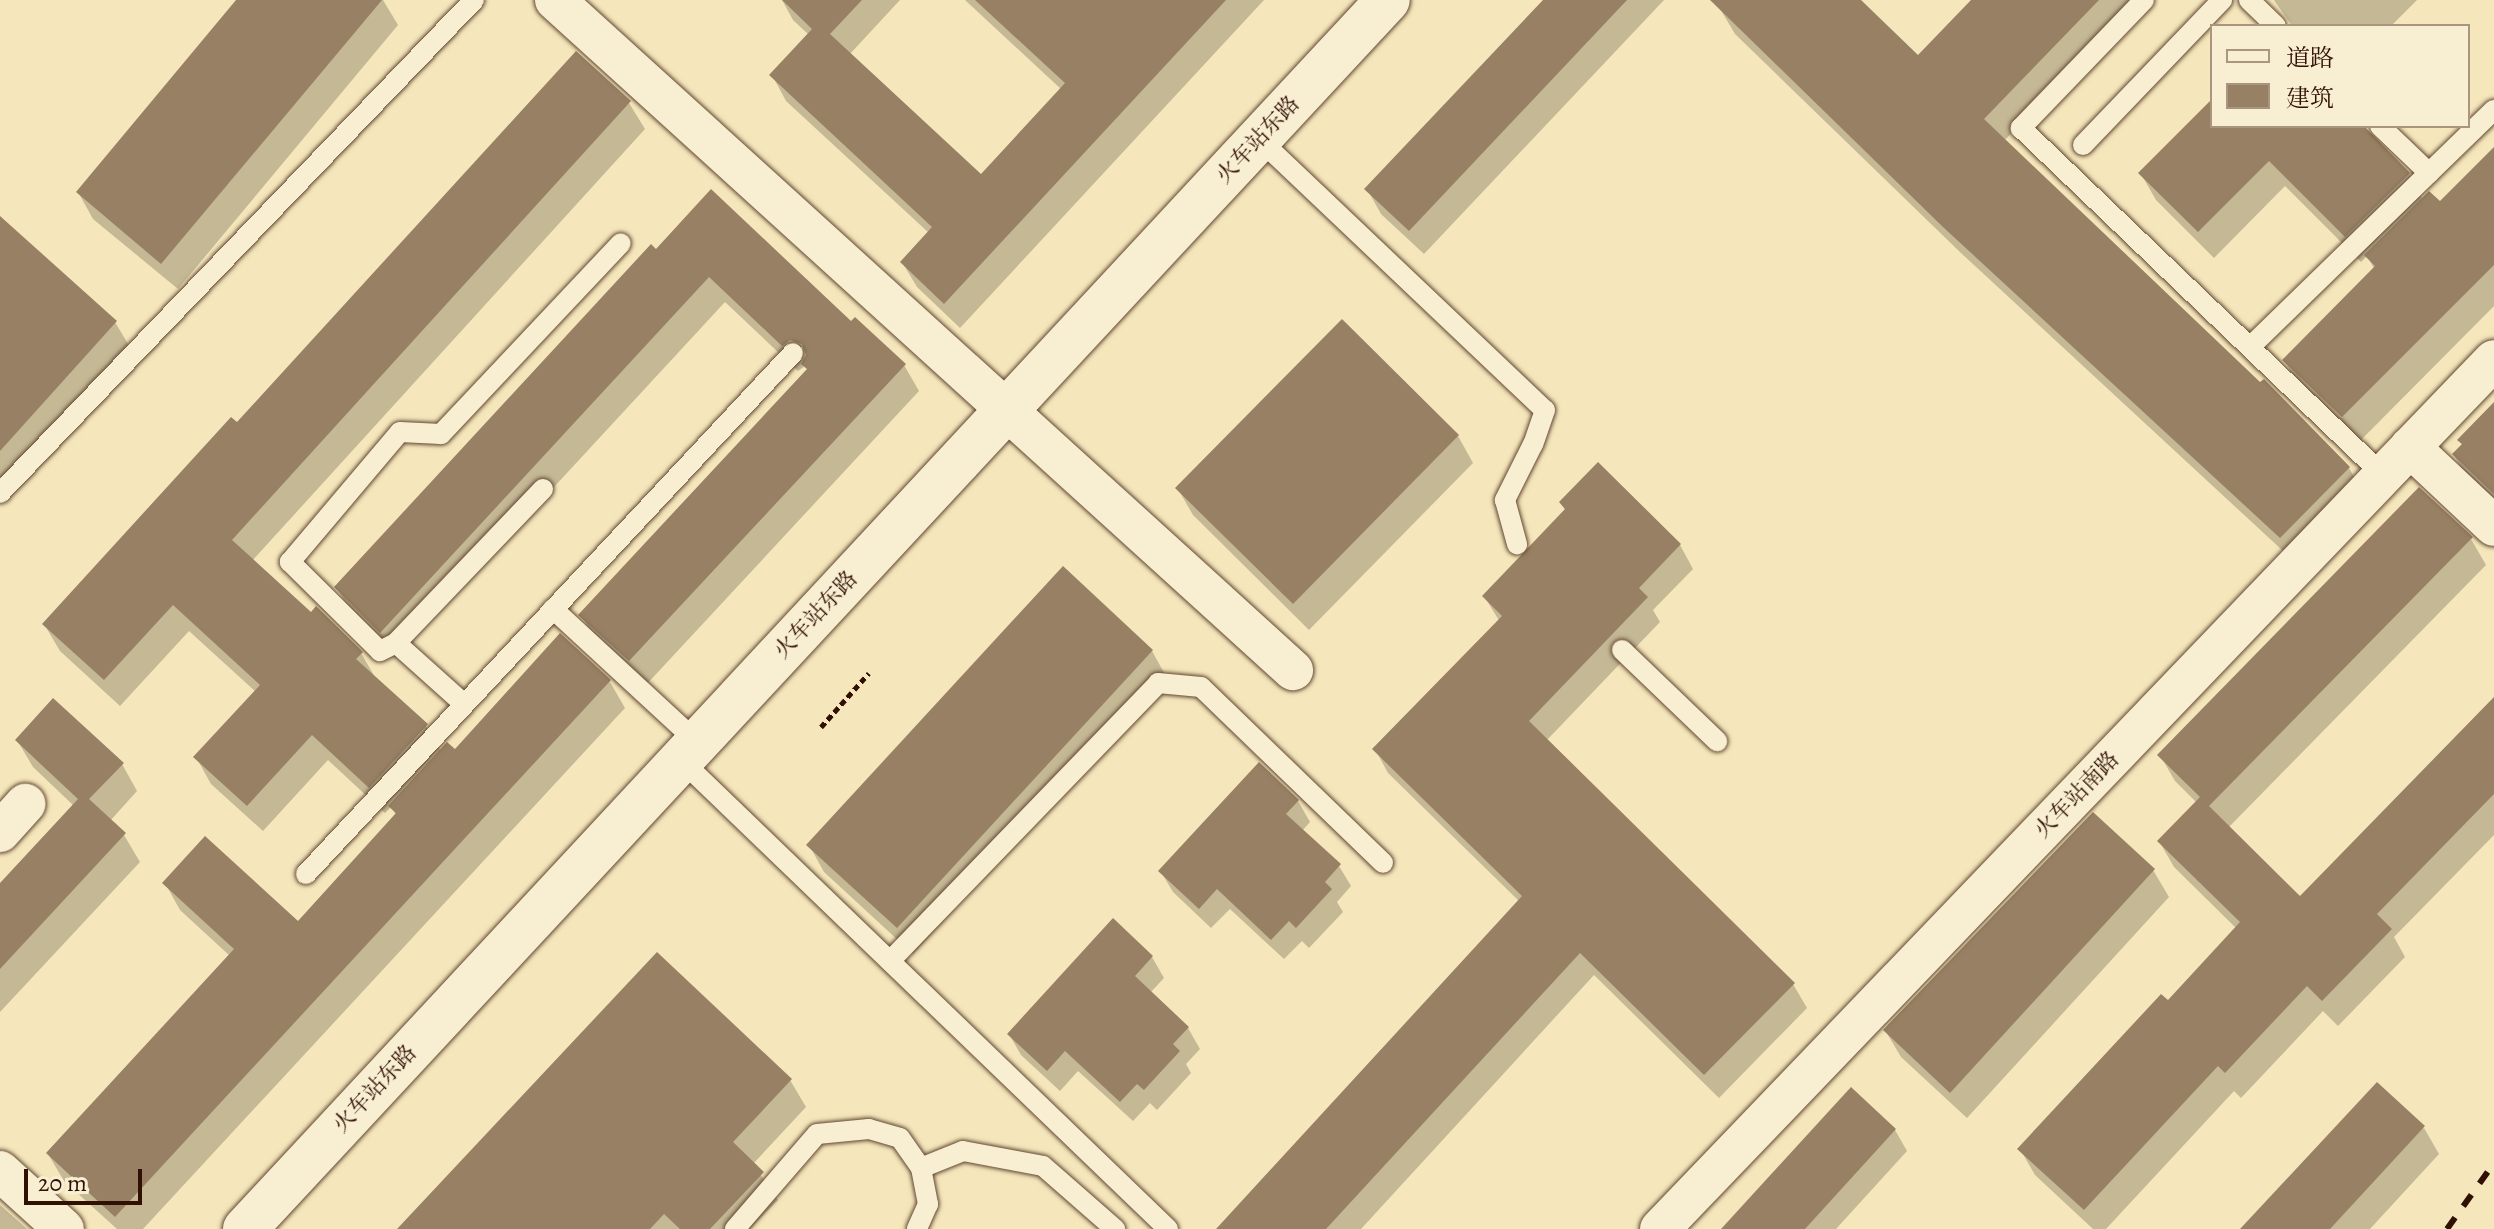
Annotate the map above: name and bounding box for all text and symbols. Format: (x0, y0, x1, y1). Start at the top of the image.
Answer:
legend (2210, 24, 2470, 128)
text: 道路 (2286, 42, 2334, 74)
text: 建筑 (2286, 82, 2334, 114)
street label: 火车站东路 (1211, 91, 1305, 189)
street label: 火车站东路 (769, 566, 863, 664)
street label: 火车站南路 (2029, 746, 2125, 844)
street label: 火车站东路 (328, 1040, 422, 1138)
scale bar (28, 1153, 146, 1203)
text: 20 m (38, 1167, 87, 1199)

